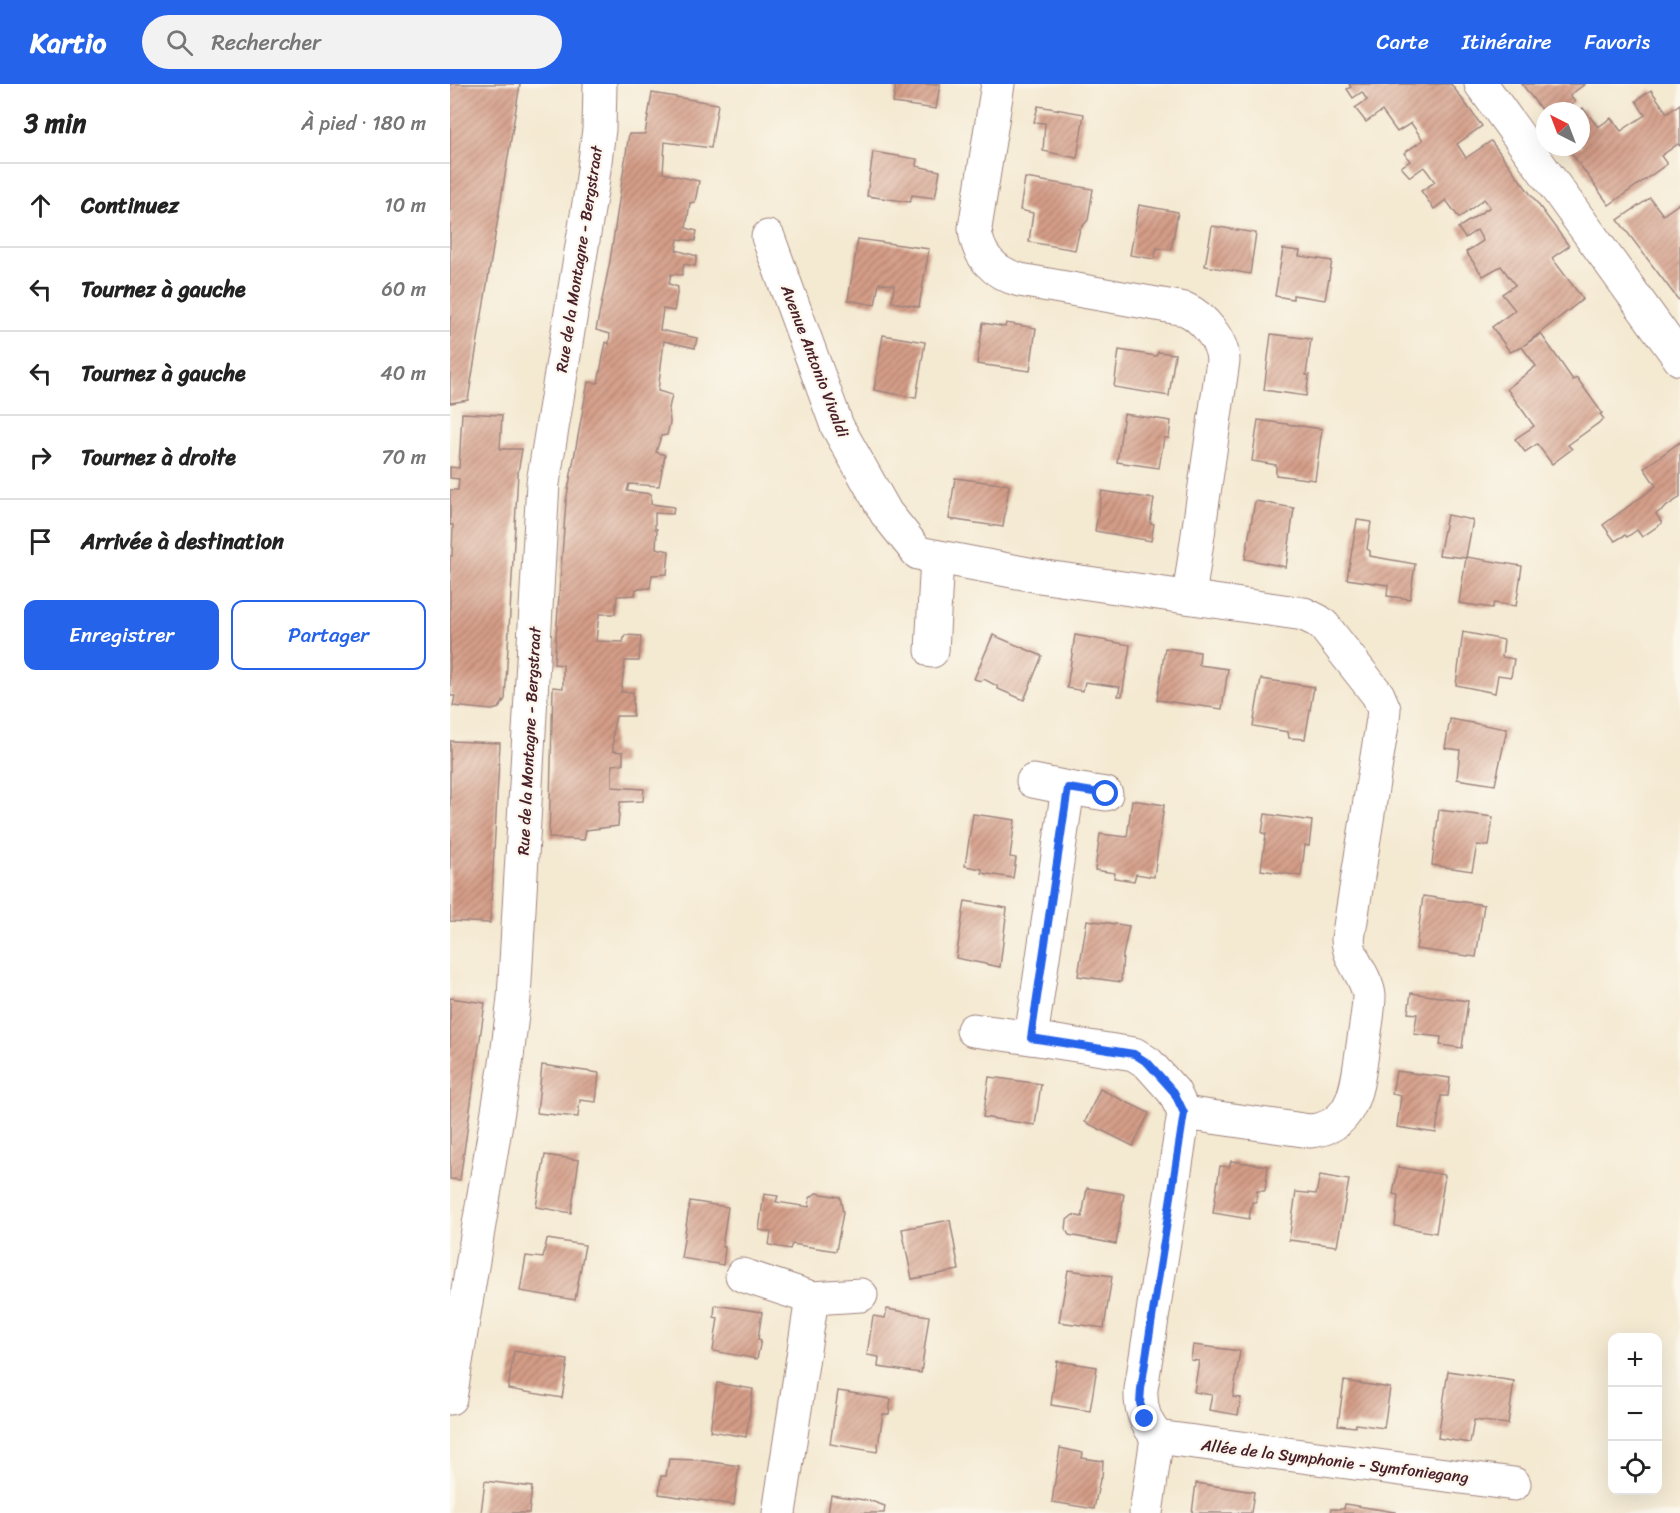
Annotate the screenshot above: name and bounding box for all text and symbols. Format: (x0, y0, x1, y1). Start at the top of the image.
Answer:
search box (142, 15, 562, 69)
text: Kartio (30, 18, 106, 67)
text: Rechercher (211, 23, 321, 62)
text: Carte (1377, 23, 1429, 61)
text: Itinéraire (1462, 23, 1552, 61)
text: Favoris (1585, 23, 1650, 61)
icon: search (163, 26, 196, 59)
text: 3 min (24, 100, 86, 146)
north arrow (1536, 102, 1590, 156)
text: À pied · 180 m (301, 106, 426, 141)
street label: Rue de la Montagne - Bergstraat (547, 143, 611, 374)
text: Continuez (81, 186, 179, 225)
text: 10 m (384, 188, 426, 223)
icon: ahead (24, 189, 57, 222)
text: Tournez à gauche (81, 270, 246, 309)
text: 60 m (381, 272, 426, 307)
icon: left (24, 273, 57, 306)
street label: Avenue Antonio Vivaldi (772, 279, 858, 442)
text: Tournez à gauche (81, 354, 246, 393)
text: 40 m (380, 356, 426, 391)
icon: left (24, 357, 57, 390)
text: Tournez à droite (81, 438, 236, 477)
text: 70 m (381, 440, 426, 475)
icon: right (24, 441, 57, 474)
text: Arrivée à destination (81, 522, 284, 561)
icon: arrive (24, 525, 57, 558)
button: Enregistrer (24, 600, 219, 670)
button: Partager (231, 600, 426, 670)
street label: Rue de la Montagne - Bergstraat (509, 625, 549, 856)
route start (1092, 780, 1118, 806)
map controls (1608, 1333, 1662, 1495)
button: + (1608, 1333, 1662, 1387)
button: − (1608, 1387, 1662, 1441)
route end (1131, 1405, 1157, 1431)
street label: Allée de la Symphonie - Symfoniegang (1199, 1430, 1470, 1492)
button: locate (1608, 1441, 1662, 1495)

